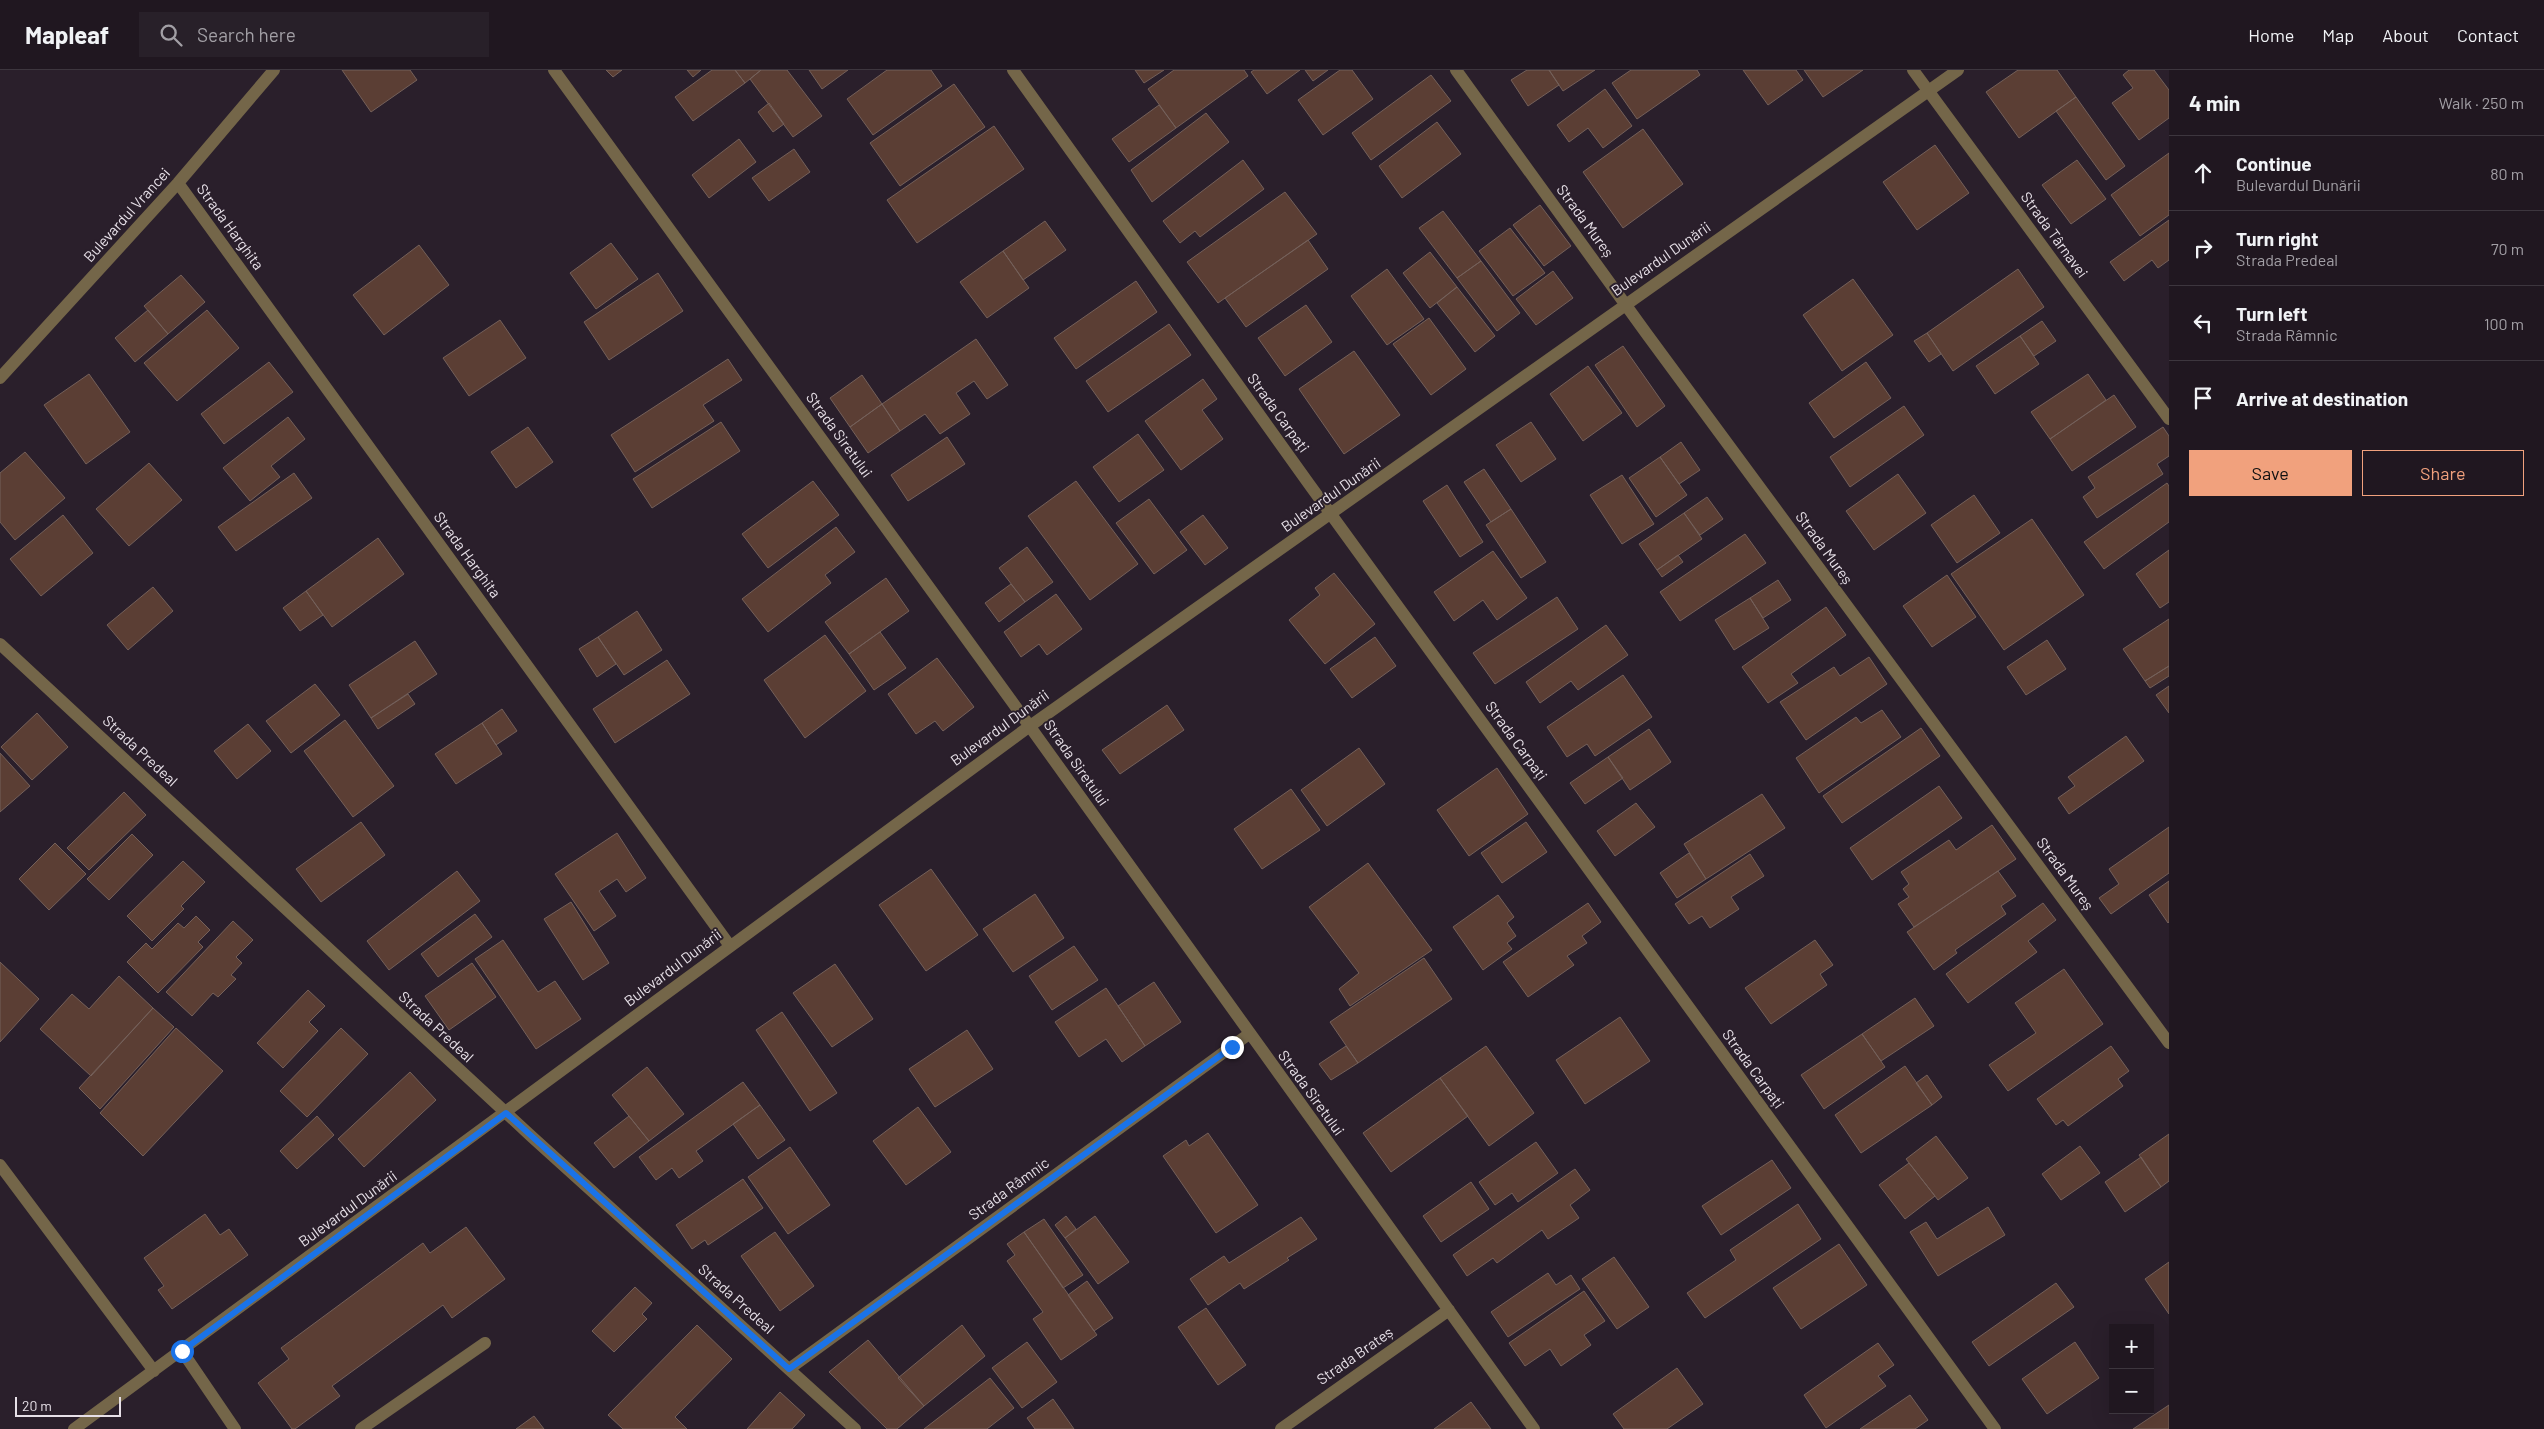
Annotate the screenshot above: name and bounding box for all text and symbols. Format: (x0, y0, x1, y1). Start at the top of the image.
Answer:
search box (139, 12, 489, 57)
text: Mapleaf (25, 20, 109, 49)
icon: search (157, 21, 185, 49)
text: Search here (197, 23, 296, 46)
text: Home (2248, 24, 2294, 46)
text: Map (2322, 24, 2354, 46)
text: About (2382, 24, 2429, 46)
text: Contact (2457, 24, 2519, 46)
text: 4 min (2189, 90, 2240, 115)
text: Walk · 250 m (2439, 93, 2524, 112)
text: Continue (2236, 152, 2312, 175)
icon: ahead (2189, 159, 2217, 187)
street label: Bulevardul Vrancei (79, 164, 173, 265)
text: 80 m (2490, 164, 2524, 183)
text: Bulevardul Dunării (2236, 175, 2361, 194)
street label: Strada Harghita (194, 180, 268, 273)
street label: Strada Mureș (1553, 181, 1618, 260)
street label: Strada Târnavei (2018, 188, 2092, 281)
street label: Bulevardul Dunării (1607, 217, 1714, 299)
text: Turn right (2236, 227, 2318, 250)
icon: right (2189, 234, 2217, 262)
text: 70 m (2491, 239, 2524, 258)
text: Strada Predeal (2236, 250, 2338, 269)
text: Turn left (2236, 302, 2307, 325)
icon: left (2189, 309, 2217, 337)
text: 100 m (2484, 314, 2524, 333)
text: Strada Râmnic (2236, 325, 2337, 344)
street label: Strada Carpați (1244, 369, 1314, 456)
icon: arrive (2189, 384, 2217, 412)
text: Arrive at destination (2236, 387, 2408, 410)
street label: Strada Siretului (803, 388, 877, 481)
button: Save (2189, 450, 2352, 496)
button: Share (2362, 450, 2524, 496)
street label: Bulevardul Dunării (1277, 453, 1384, 535)
street label: Strada Harghita (431, 508, 505, 601)
street label: Strada Mureș (1792, 508, 1857, 587)
street label: Bulevardul Dunării (947, 685, 1052, 769)
street label: Strada Carpați (1482, 697, 1552, 784)
street label: Strada Predeal (100, 711, 182, 789)
street label: Strada Siretului (1041, 716, 1113, 809)
street label: Strada Mureș (2033, 834, 2098, 913)
street label: Bulevardul Dunării (620, 925, 725, 1010)
street label: Strada Predeal (396, 987, 478, 1065)
street label: Strada Carpați (1719, 1025, 1789, 1112)
route end (1221, 1036, 1244, 1059)
street label: Strada Siretului (1275, 1046, 1349, 1139)
street label: Strada Râmnic (965, 1153, 1052, 1223)
street label: Bulevardul Dunării (295, 1166, 400, 1250)
street label: Strada Predeal (695, 1260, 778, 1337)
street label: Strada Brateș (1313, 1322, 1396, 1388)
map controls (2109, 1324, 2154, 1414)
button: + (2109, 1324, 2154, 1369)
route start (171, 1340, 194, 1363)
button: − (2109, 1369, 2154, 1414)
scale bar (15, 1394, 121, 1417)
text: 20 m (22, 1397, 52, 1414)

